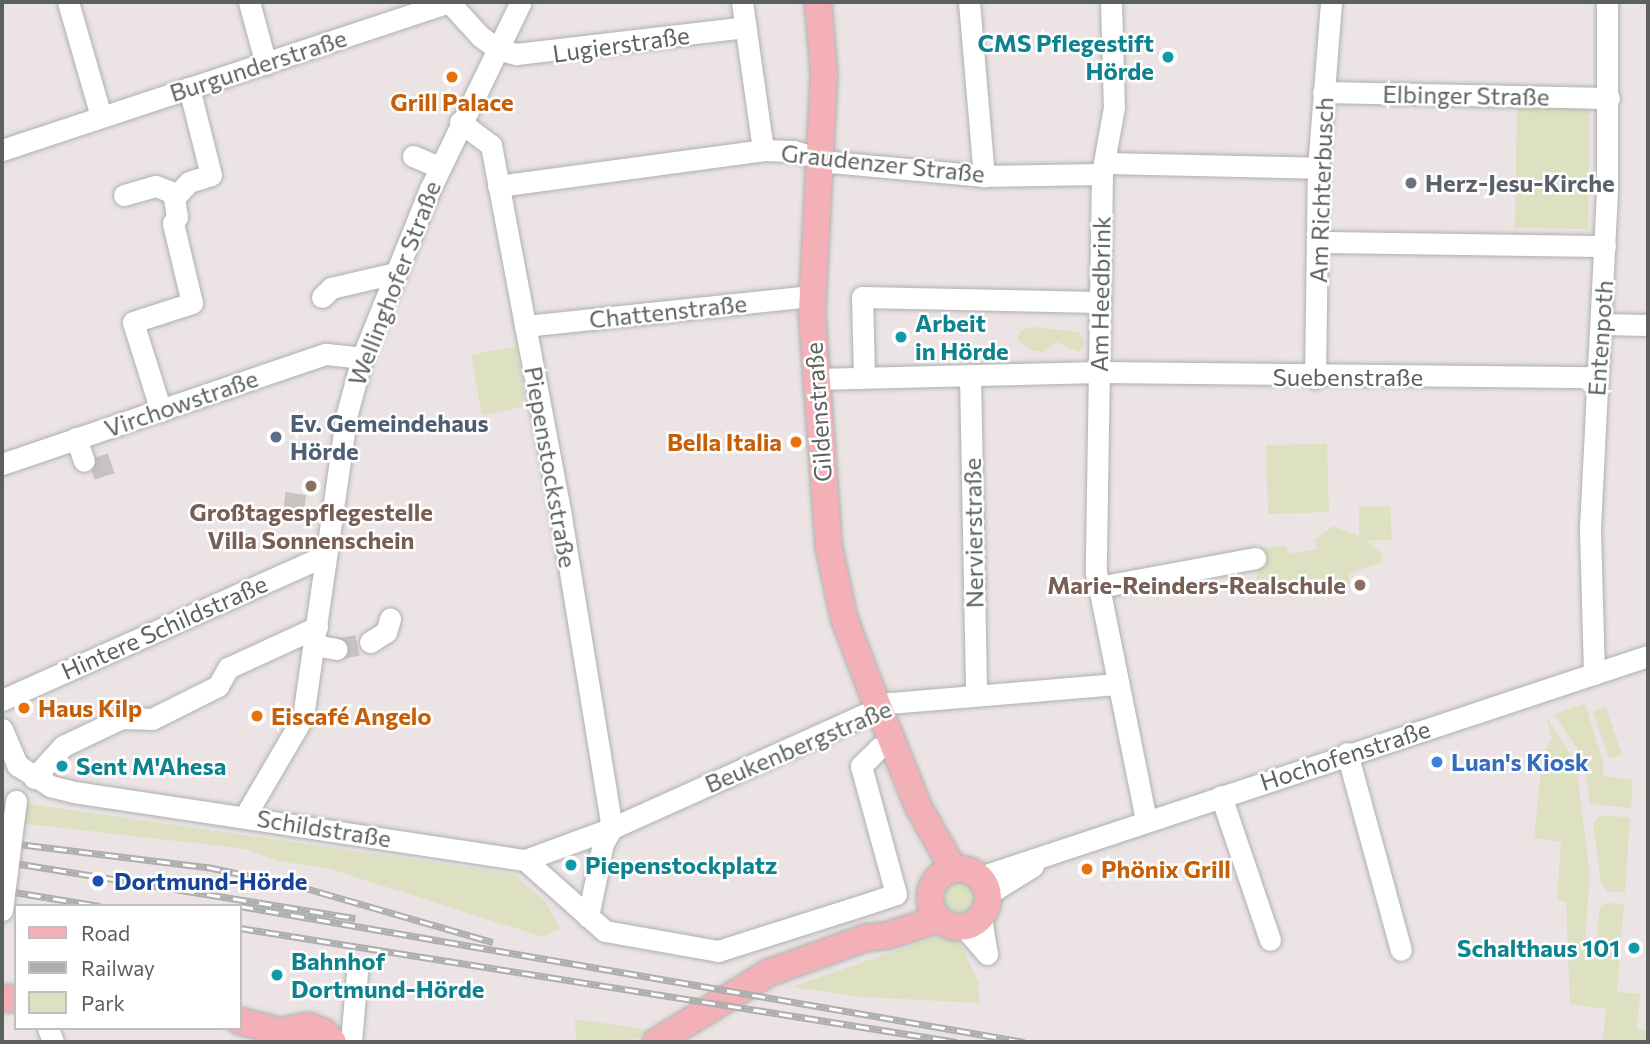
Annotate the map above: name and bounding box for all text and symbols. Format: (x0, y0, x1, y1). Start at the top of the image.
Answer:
street label: Lugierstraße (551, 20, 691, 68)
street label: Burgunderstraße (166, 23, 350, 107)
place label: CMS Pflegestift Hörde (977, 29, 1154, 85)
marker: CMS Pflegestift Hörde (1160, 49, 1176, 65)
marker: Grill Palace (444, 69, 460, 85)
street label: Elbinger Straße (1382, 79, 1550, 111)
place label: Grill Palace (390, 88, 514, 116)
street label: Am Richterbusch (1303, 97, 1339, 283)
street label: Graudenzer Straße (780, 138, 986, 188)
place label: Herz-Jesu-Kirche (1425, 169, 1615, 197)
marker: Herz-Jesu-Kirche (1403, 175, 1419, 191)
street label: Wellinghofer Straße (342, 177, 446, 389)
street label: Am Heedbrink (1084, 216, 1116, 372)
street label: Entenpoth (1582, 279, 1618, 397)
street label: Chattenstraße (588, 288, 748, 334)
place label: Arbeit in Hörde (915, 309, 1009, 365)
marker: Arbeit in Hörde (893, 329, 909, 345)
street label: Gildenstraße (799, 341, 837, 483)
street label: Virchowstraße (101, 363, 261, 443)
street label: Suebenstraße (1273, 363, 1423, 391)
street label: Piepenstockstraße (519, 364, 583, 570)
place label: Ev. Gemeindehaus Hörde (290, 409, 489, 465)
place label: Bella Italia (667, 428, 782, 456)
marker: Ev. Gemeindehaus Hörde (268, 429, 284, 445)
marker: Bella Italia (788, 434, 804, 450)
street label: Nervierstraße (957, 458, 989, 608)
marker: Großtagespflegestelle Villa Sonnenschein (303, 478, 319, 494)
place label: Großtagespflegestelle Villa Sonnenschein (189, 498, 433, 554)
street label: Hintere Schildstraße (57, 569, 271, 685)
place label: Marie-Reinders-Realschule (1047, 571, 1346, 599)
marker: Marie-Reinders-Realschule (1352, 577, 1368, 593)
place label: Haus Kilp (38, 694, 142, 722)
street label: Beukenbergstraße (700, 694, 896, 798)
marker: Haus Kilp (16, 700, 32, 716)
place label: Eiscafé Angelo (271, 702, 432, 730)
marker: Eiscafé Angelo (249, 708, 265, 724)
street label: Hochofenstraße (1256, 714, 1434, 796)
place label: Luan's Kiosk (1451, 748, 1589, 776)
place label: Sent M'Ahesa (76, 752, 226, 780)
marker: Luan's Kiosk (1429, 754, 1445, 770)
marker: Sent M'Ahesa (54, 758, 70, 774)
street label: Schildstraße (255, 803, 393, 853)
place label: Piepenstockplatz (585, 851, 777, 879)
place label: Phönix Grill (1101, 855, 1231, 883)
marker: Piepenstockplatz (563, 857, 579, 873)
marker: Phönix Grill (1079, 861, 1095, 877)
place label: Dortmund-Hörde (114, 867, 307, 895)
marker: Dortmund-Hörde (88, 871, 108, 891)
legend (14, 904, 242, 1030)
text: Road (81, 920, 130, 945)
place label: Schalthaus 101 (1457, 934, 1620, 962)
marker: Schalthaus 101 (1626, 940, 1642, 956)
place label: Bahnhof Dortmund-Hörde (291, 947, 484, 1003)
text: Railway (81, 955, 155, 980)
marker: Bahnhof Dortmund-Hörde (269, 967, 285, 983)
text: Park (81, 990, 125, 1015)

